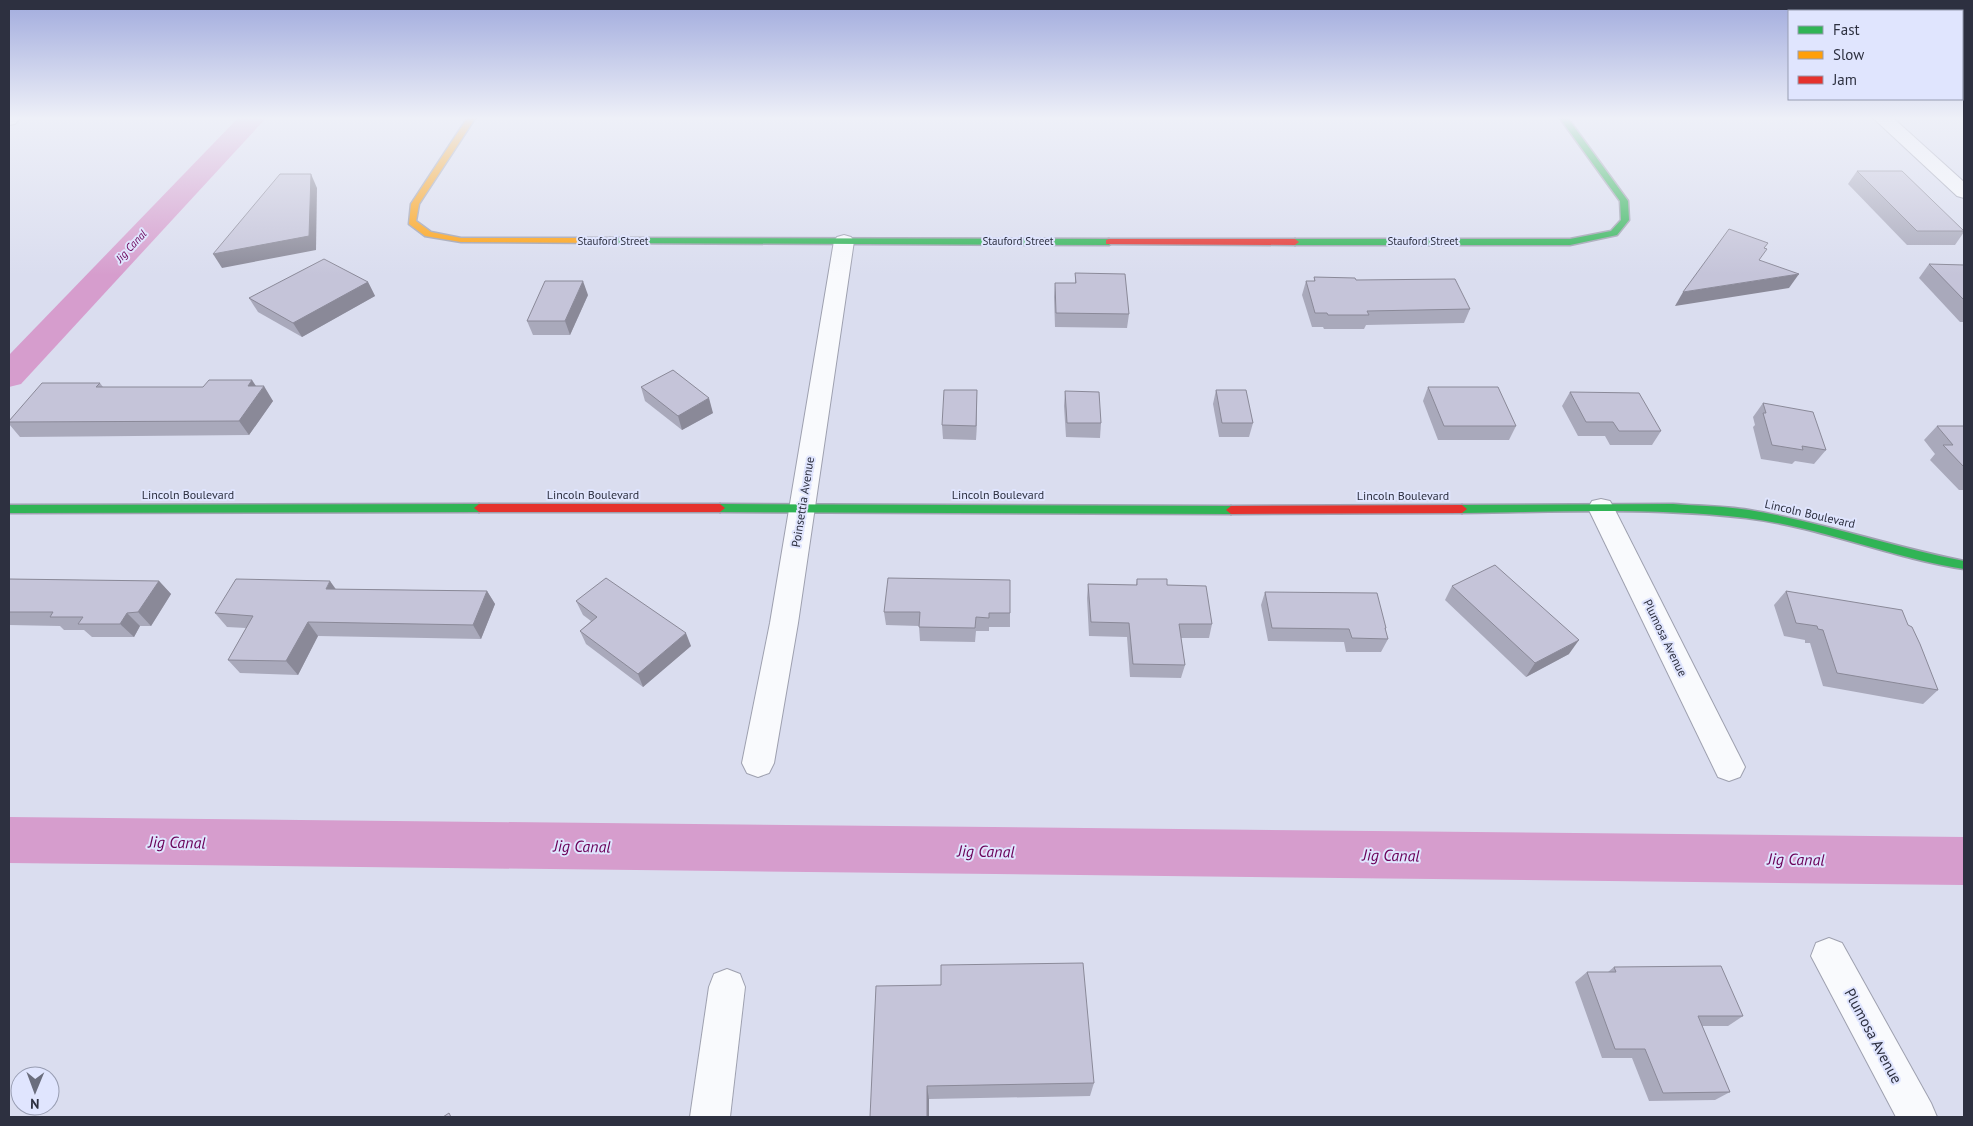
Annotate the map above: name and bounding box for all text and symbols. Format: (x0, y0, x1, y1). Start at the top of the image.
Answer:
legend (1788, 10, 1963, 100)
text: Fast (1833, 20, 1860, 39)
text: Slow (1833, 45, 1864, 64)
text: Jam (1832, 70, 1857, 89)
water label: Jig Canal (112, 227, 150, 266)
street label: Stauford Street (578, 234, 649, 248)
street label: Stauford Street (983, 234, 1054, 248)
street label: Stauford Street (1388, 234, 1459, 248)
street label: Poinsettia Avenue (788, 456, 817, 548)
street label: Lincoln Boulevard (142, 487, 234, 502)
street label: Lincoln Boulevard (547, 487, 639, 502)
street label: Lincoln Boulevard (952, 487, 1044, 502)
street label: Lincoln Boulevard (1357, 488, 1449, 503)
street label: Lincoln Boulevard (1763, 496, 1857, 531)
street label: Plumosa Avenue (1640, 597, 1691, 679)
water label: Jig Canal (147, 831, 206, 853)
water label: Jig Canal (552, 835, 611, 857)
water label: Jig Canal (956, 840, 1015, 862)
water label: Jig Canal (1361, 844, 1420, 866)
water label: Jig Canal (1766, 848, 1825, 870)
street label: Plumosa Avenue (1840, 985, 1907, 1087)
north arrow (10, 1066, 60, 1116)
text: N (30, 1095, 40, 1113)

